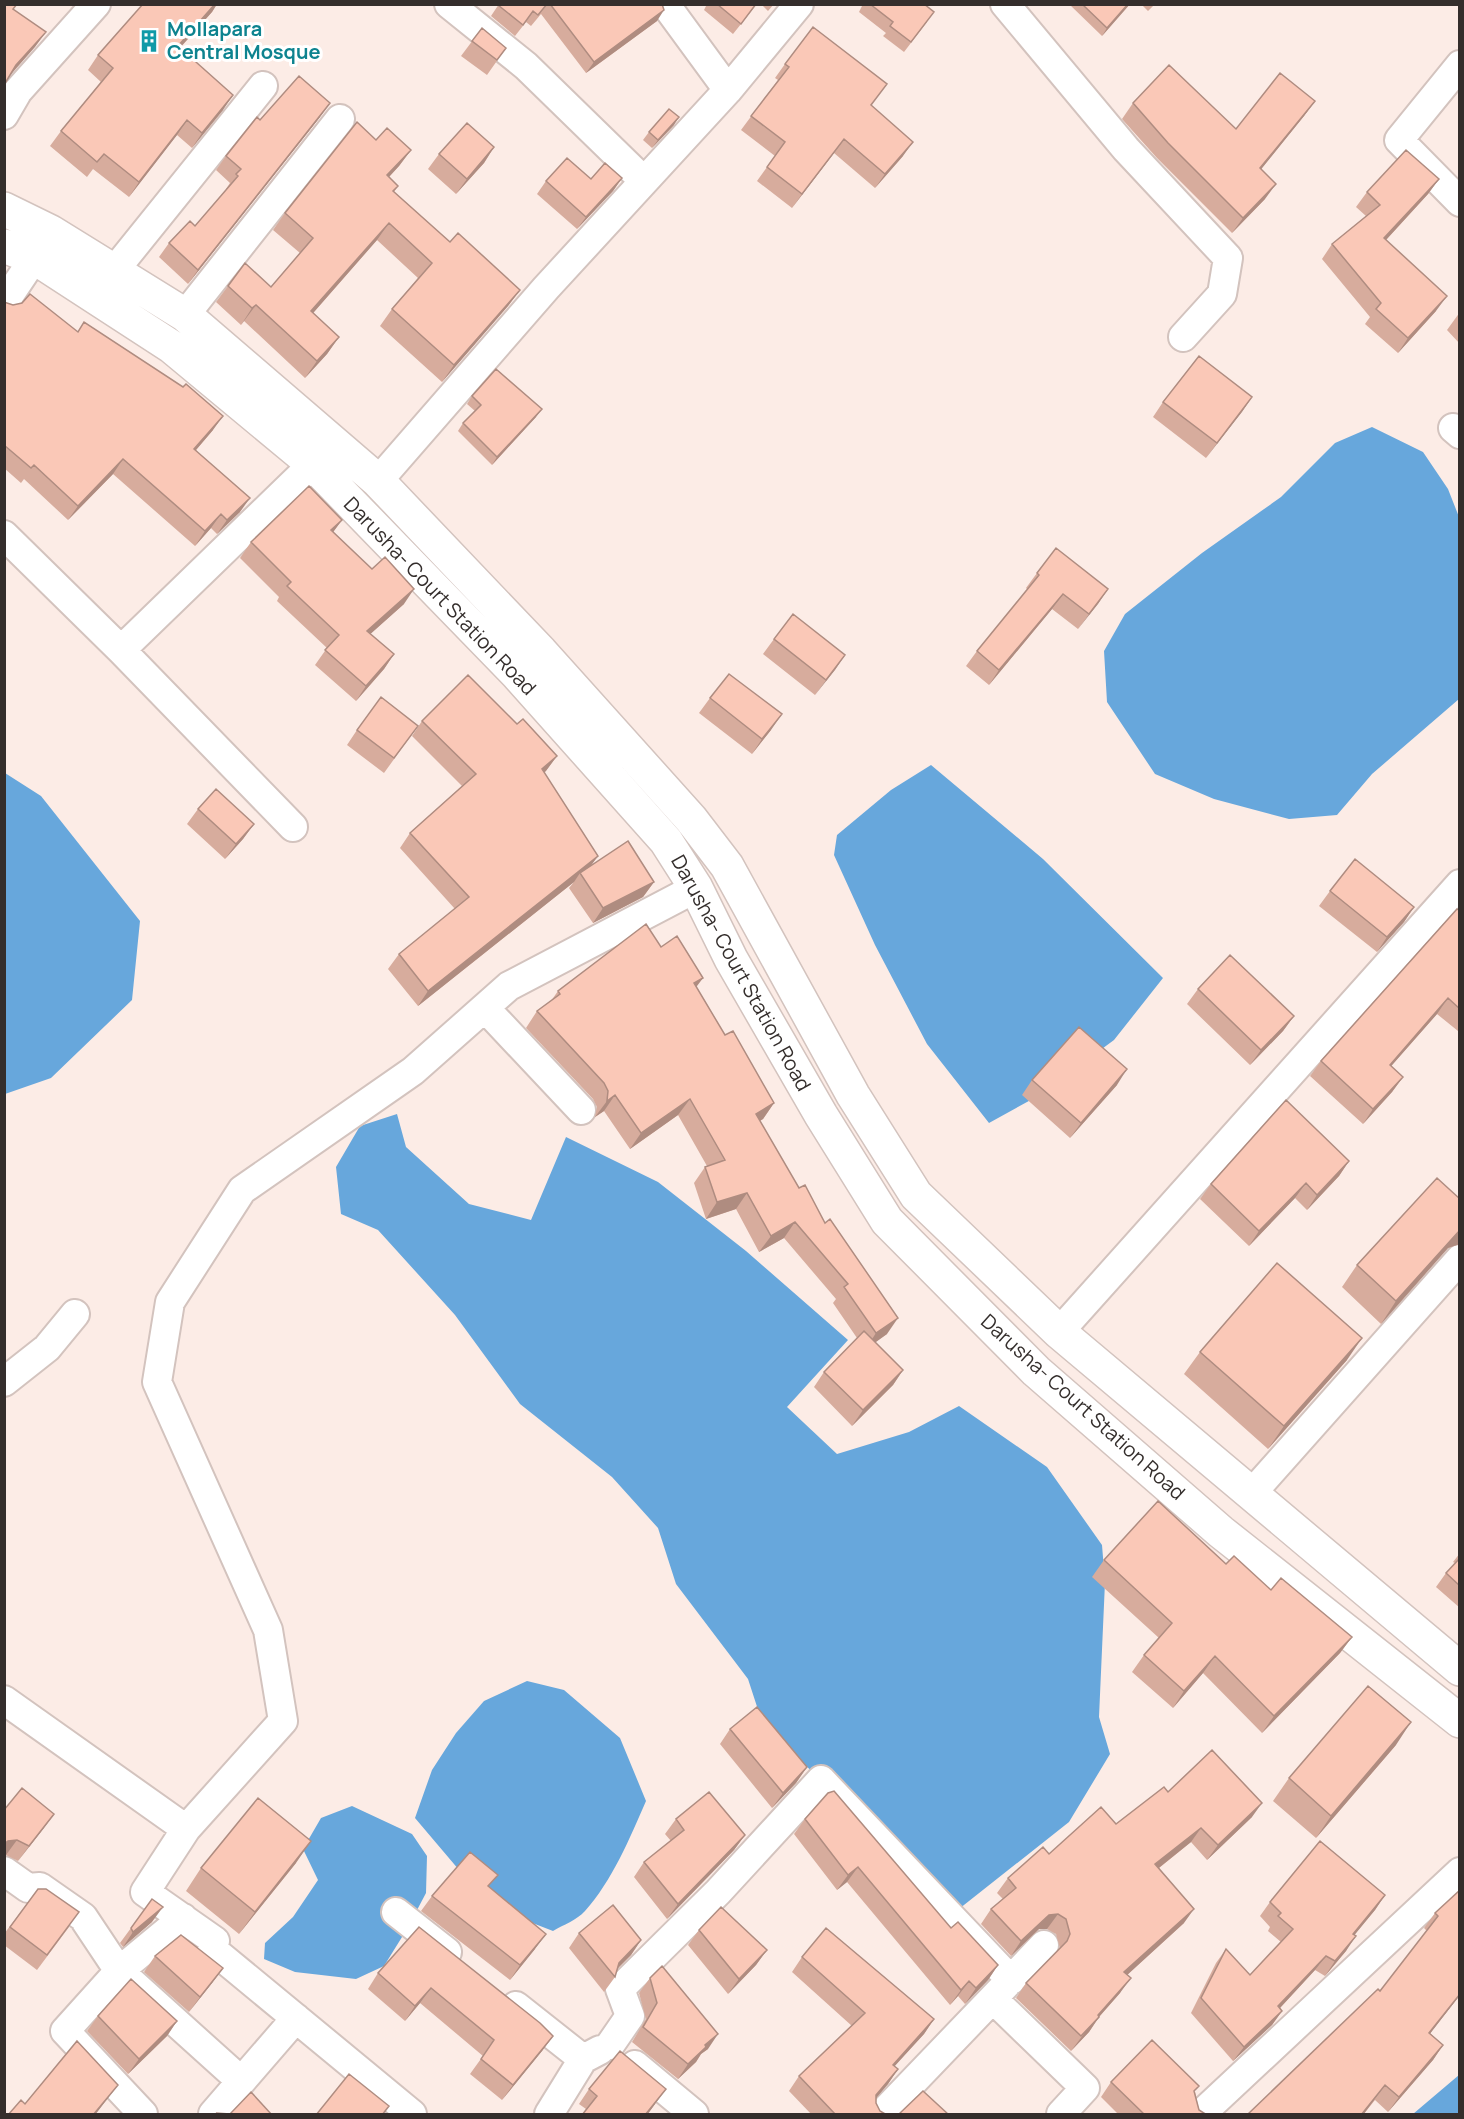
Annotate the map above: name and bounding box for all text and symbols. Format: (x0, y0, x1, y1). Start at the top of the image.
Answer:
place label: Mollapara Central Mosque (167, 15, 320, 65)
building icon: Mollapara Central Mosque (136, 28, 162, 54)
street label: Darusha- Court Station Road (338, 491, 542, 701)
street label: Darusha- Court Station Road (665, 850, 818, 1096)
street label: Darusha- Court Station Road (975, 1308, 1191, 1506)

